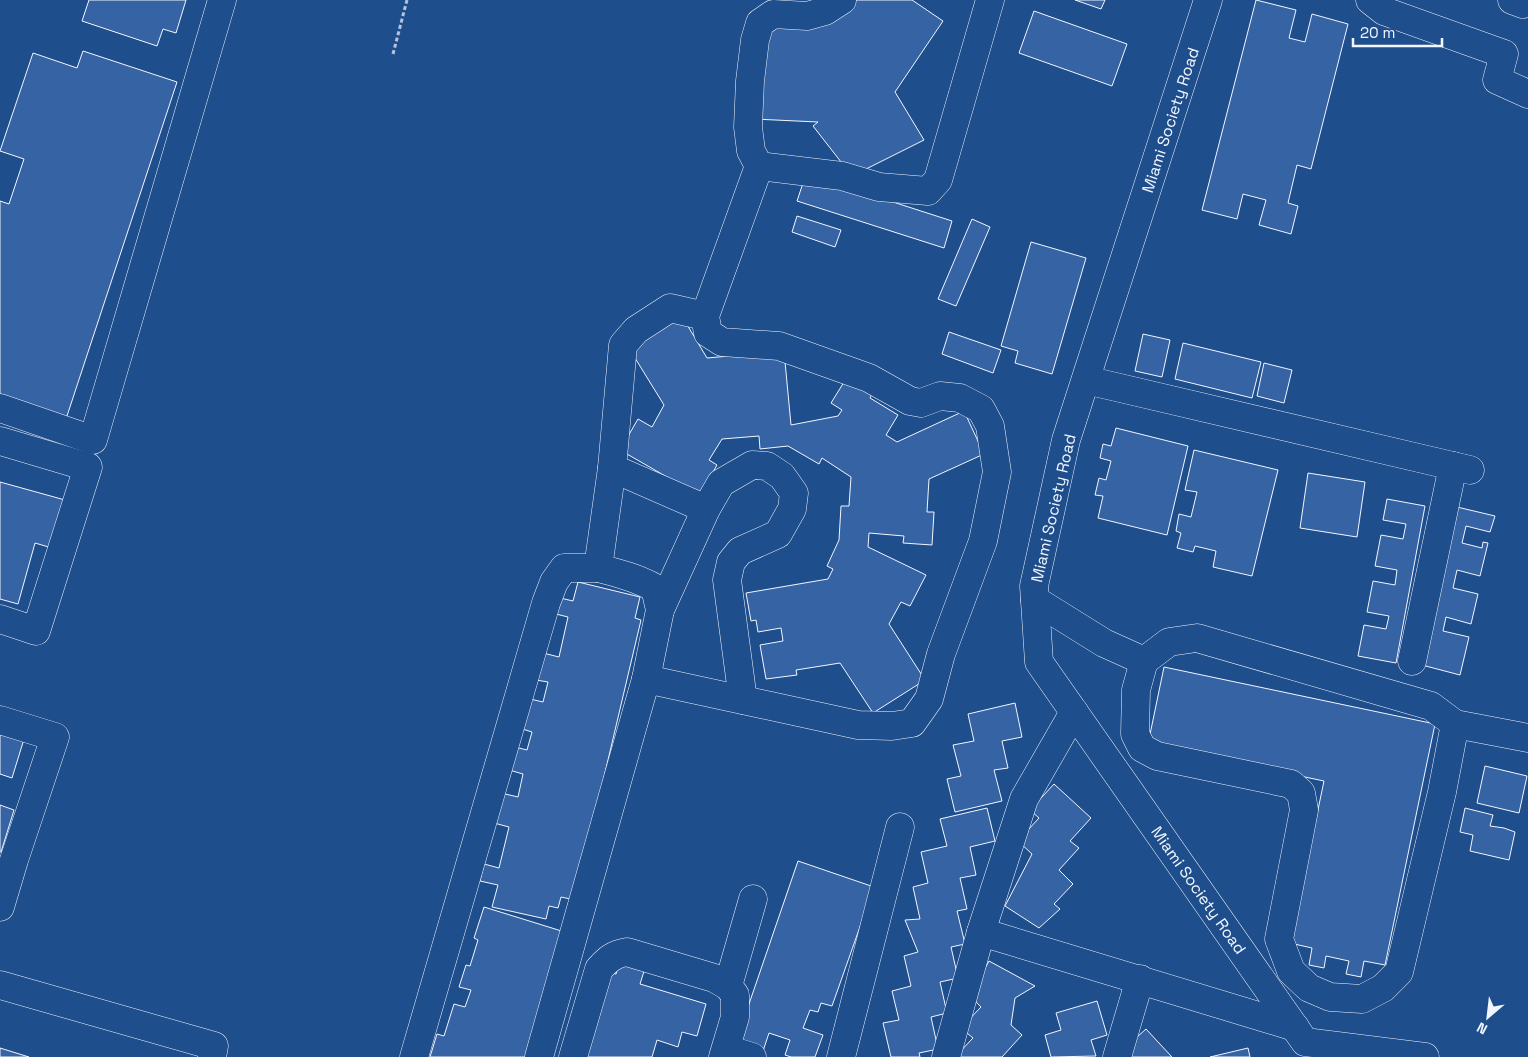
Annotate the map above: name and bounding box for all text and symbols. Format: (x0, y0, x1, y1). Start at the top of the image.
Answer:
scale bar (1353, 15, 1442, 47)
text: 20 m (1360, 23, 1395, 42)
street label: Miami Society Road (1137, 45, 1204, 196)
street label: Miami Society Road (1026, 432, 1081, 584)
street label: Miami Society Road (1147, 822, 1251, 958)
north arrow (1463, 992, 1513, 1042)
text: N (1474, 1018, 1490, 1039)

